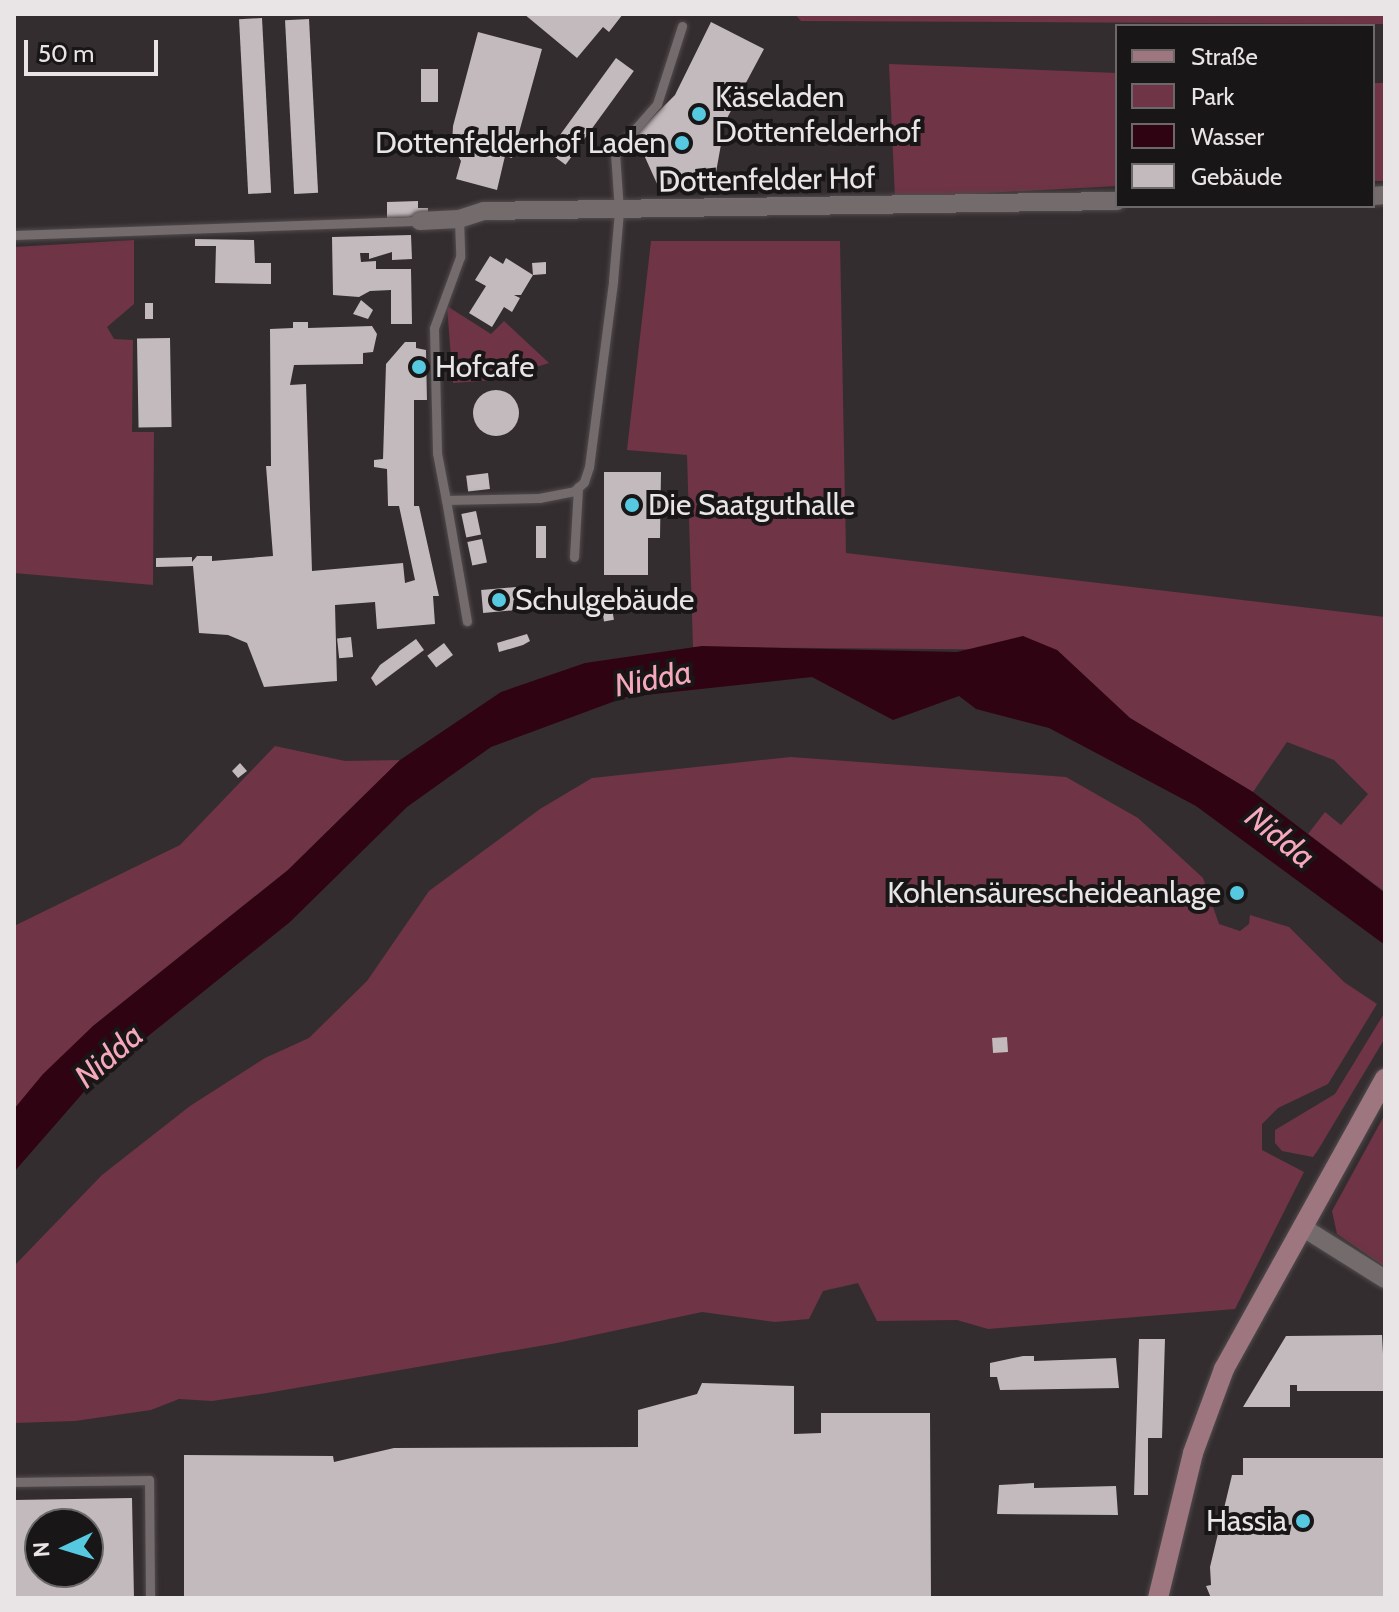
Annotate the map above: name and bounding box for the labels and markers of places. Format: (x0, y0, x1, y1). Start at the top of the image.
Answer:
place label: Käseladen Dottenfelderhof (715, 79, 921, 150)
marker: Käseladen Dottenfelderhof (690, 105, 708, 123)
place label: Dottenfelderhof Laden (375, 125, 666, 161)
marker: Dottenfelderhof Laden (673, 134, 691, 152)
place label: Hofcafe (435, 349, 535, 385)
marker: Hofcafe (410, 358, 428, 376)
place label: Die Saatguthalle (648, 487, 855, 523)
marker: Die Saatguthalle (623, 496, 641, 514)
place label: Schulgebäude (515, 582, 694, 618)
marker: Schulgebäude (490, 591, 508, 609)
place label: Kohlensäurescheideanlage (887, 875, 1221, 911)
marker: Kohlensäurescheideanlage (1228, 884, 1246, 902)
place label: Hassia (1206, 1503, 1287, 1539)
marker: Hassia (1294, 1512, 1312, 1530)

